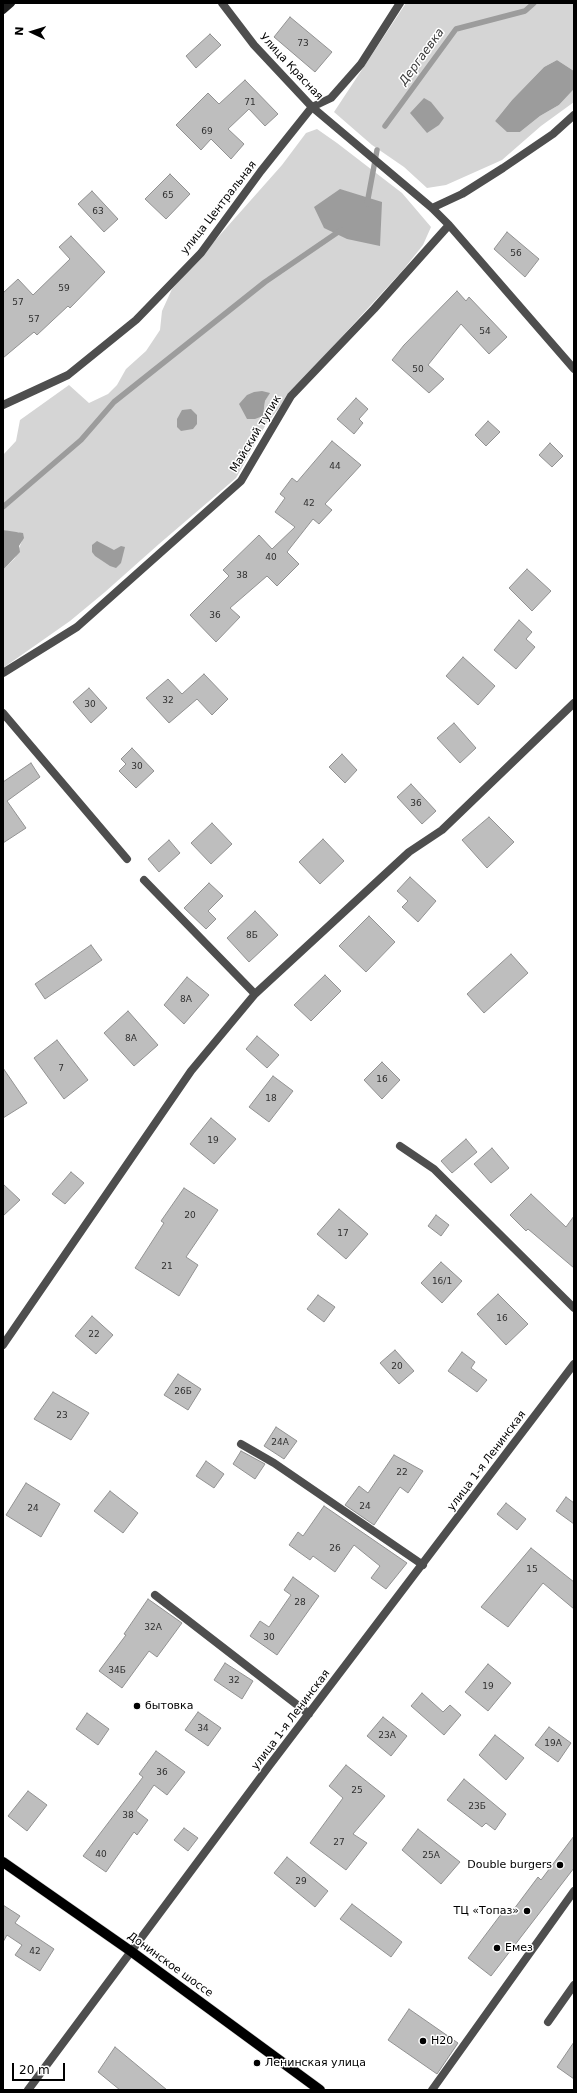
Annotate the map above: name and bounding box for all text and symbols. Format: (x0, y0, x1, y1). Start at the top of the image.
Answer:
north arrow (12, 12, 52, 52)
text: N (13, 26, 26, 36)
water label: Дергаевка (396, 26, 448, 88)
street label: Улица Красная (257, 31, 325, 103)
house number: 73 (297, 39, 309, 49)
house number: 71 (244, 98, 256, 108)
house number: 69 (201, 127, 213, 137)
street label: улица Центральная (178, 159, 260, 257)
house number: 65 (162, 191, 174, 201)
house number: 63 (92, 207, 104, 217)
house number: 56 (510, 249, 522, 259)
house number: 59 (58, 284, 70, 294)
house number: 57 (12, 298, 24, 308)
house number: 57 (28, 315, 40, 325)
house number: 54 (479, 327, 491, 337)
house number: 50 (412, 365, 424, 375)
street label: Майский тупик (228, 393, 284, 475)
house number: 44 (329, 462, 341, 472)
house number: 42 (303, 499, 315, 509)
house number: 40 (265, 553, 277, 563)
house number: 38 (236, 571, 248, 581)
house number: 36 (209, 611, 221, 621)
house number: 32 (162, 696, 174, 706)
house number: 30 (84, 700, 96, 710)
house number: 30 (131, 762, 143, 772)
house number: 36 (410, 799, 422, 809)
house number: 8Б (246, 931, 258, 941)
house number: 8А (180, 995, 192, 1005)
house number: 8А (125, 1034, 137, 1044)
house number: 7 (58, 1064, 64, 1074)
house number: 16 (376, 1075, 388, 1085)
house number: 18 (265, 1094, 277, 1104)
house number: 19 (207, 1136, 219, 1146)
house number: 20 (184, 1211, 196, 1221)
house number: 17 (337, 1229, 349, 1239)
house number: 21 (161, 1262, 173, 1272)
house number: 16/1 (432, 1277, 452, 1287)
house number: 16 (496, 1314, 508, 1324)
house number: 22 (88, 1330, 100, 1340)
house number: 20 (391, 1362, 403, 1372)
house number: 26Б (174, 1387, 192, 1397)
street label: улица 1-я Ленинская (445, 1408, 529, 1514)
house number: 23 (56, 1411, 68, 1421)
house number: 24А (271, 1438, 289, 1448)
house number: 22 (396, 1468, 408, 1478)
house number: 24 (359, 1502, 371, 1512)
house number: 24 (27, 1504, 39, 1514)
house number: 26 (329, 1544, 341, 1554)
house number: 15 (526, 1565, 538, 1575)
house number: 28 (294, 1598, 306, 1608)
house number: 32А (144, 1623, 162, 1633)
house number: 30 (263, 1633, 275, 1643)
house number: 34Б (108, 1666, 126, 1676)
street label: улица 1-я Ленинская (249, 1667, 333, 1773)
house number: 32 (228, 1676, 240, 1686)
house number: 19 (482, 1682, 494, 1692)
place label: бытовка (145, 1699, 193, 1713)
marker: бытовка (132, 1701, 142, 1711)
house number: 34 (197, 1724, 209, 1734)
house number: 23А (378, 1731, 396, 1741)
house number: 19А (544, 1739, 562, 1749)
house number: 36 (156, 1768, 168, 1778)
house number: 25 (351, 1786, 363, 1796)
house number: 23Б (468, 1802, 486, 1812)
house number: 38 (122, 1811, 134, 1821)
house number: 27 (333, 1838, 345, 1848)
house number: 40 (95, 1850, 107, 1860)
house number: 25А (422, 1851, 440, 1861)
place label: Double burgers (467, 1858, 552, 1872)
marker: Double burgers (555, 1860, 565, 1870)
house number: 29 (295, 1877, 307, 1887)
place label: ТЦ «Топаз» (454, 1904, 519, 1918)
marker: ТЦ «Топаз» (522, 1906, 532, 1916)
street label: Донинское шоссе (125, 1930, 215, 2000)
place label: Емез (505, 1941, 533, 1955)
marker: Емез (492, 1943, 502, 1953)
house number: 42 (29, 1947, 41, 1957)
place label: H20 (431, 2034, 453, 2048)
marker: H20 (418, 2036, 428, 2046)
scale bar (14, 2055, 67, 2081)
place label: Ленинская улица (265, 2056, 366, 2070)
marker: Ленинская улица (252, 2058, 262, 2068)
text: 20 m (19, 2063, 50, 2077)

